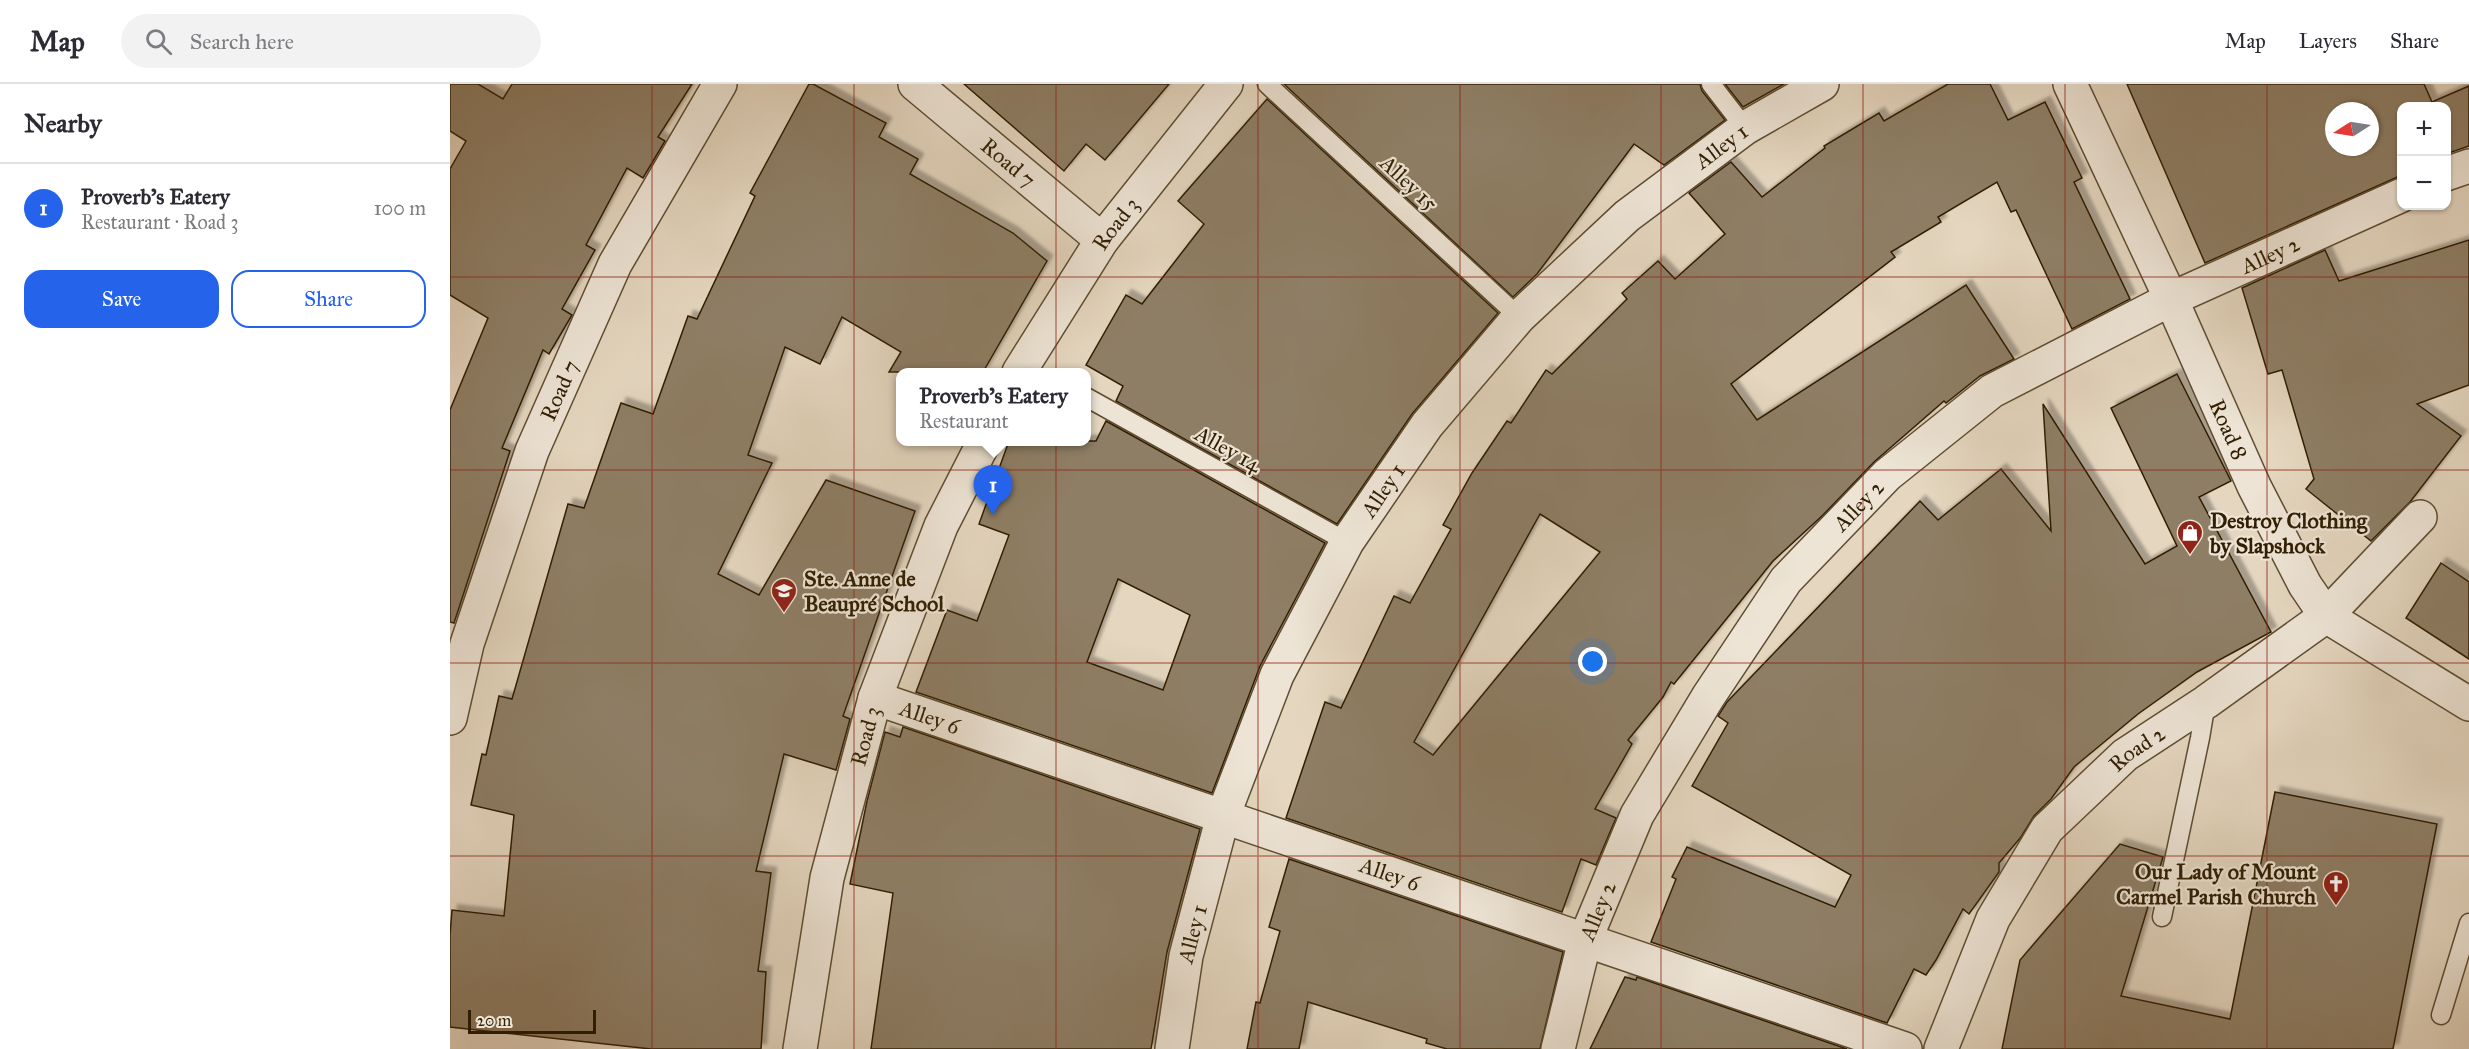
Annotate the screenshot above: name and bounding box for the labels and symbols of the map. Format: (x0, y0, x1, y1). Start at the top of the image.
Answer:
north arrow (2325, 102, 2379, 156)
street label: Alley 1 (1688, 117, 1753, 175)
street label: Road 7 (976, 131, 1042, 193)
street label: Alley 15 (1374, 149, 1444, 217)
street label: Road 3 (1086, 191, 1144, 255)
street label: Alley 2 (2235, 229, 2304, 280)
street label: Road 7 (534, 356, 584, 425)
street label: Road 8 (2204, 395, 2254, 464)
street label: Alley 14 (1189, 419, 1267, 479)
street label: Alley 1 (1354, 458, 1410, 523)
pin: 1 (974, 466, 1012, 515)
street label: Alley 2 (1826, 473, 1889, 537)
place label: Destroy Clothing by Slapshock (2209, 507, 2368, 559)
shop icon: Destroy Clothing by Slapshock (2175, 518, 2205, 556)
place label: Ste. Anne de Beaupré School (804, 565, 945, 617)
school or university icon: Ste. Anne de Beaupré School (769, 576, 799, 614)
your location (1578, 647, 1607, 676)
street label: Alley 6 (895, 694, 964, 740)
street label: Road 3 (844, 703, 886, 769)
street label: Road 2 (2103, 719, 2170, 777)
street label: Alley 6 (1355, 850, 1424, 896)
place label: Our Lady of Mount Carmel Parish Church (2116, 858, 2317, 910)
church icon: Our Lady of Mount Carmel Parish Church (2321, 869, 2351, 907)
street label: Alley 2 (1572, 877, 1622, 945)
street label: Alley 1 (1171, 902, 1213, 967)
scale bar (468, 1007, 596, 1034)

